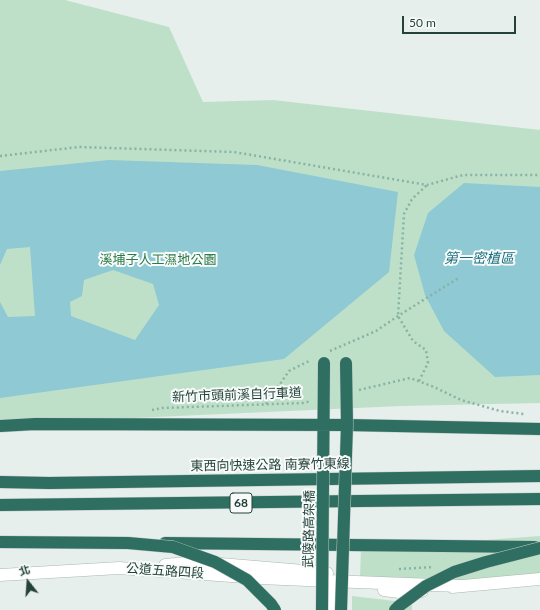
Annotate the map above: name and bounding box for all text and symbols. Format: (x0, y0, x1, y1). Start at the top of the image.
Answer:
scale bar (404, 8, 518, 34)
text: 50 m (409, 15, 436, 30)
water label: 第一密植區 (444, 250, 514, 266)
park label: 溪埔子人工濕地公園 (100, 252, 216, 268)
street label: 新竹市頭前溪自行車道 (172, 385, 302, 405)
street label: 東西向快速公路 南寮竹東線 (190, 456, 350, 474)
street label: 武陵路高架橋 (301, 490, 317, 568)
road number: 68 (230, 493, 252, 513)
street label: 公道五路四段 (126, 560, 204, 582)
north arrow (8, 562, 48, 602)
text: 北 (17, 562, 32, 578)

